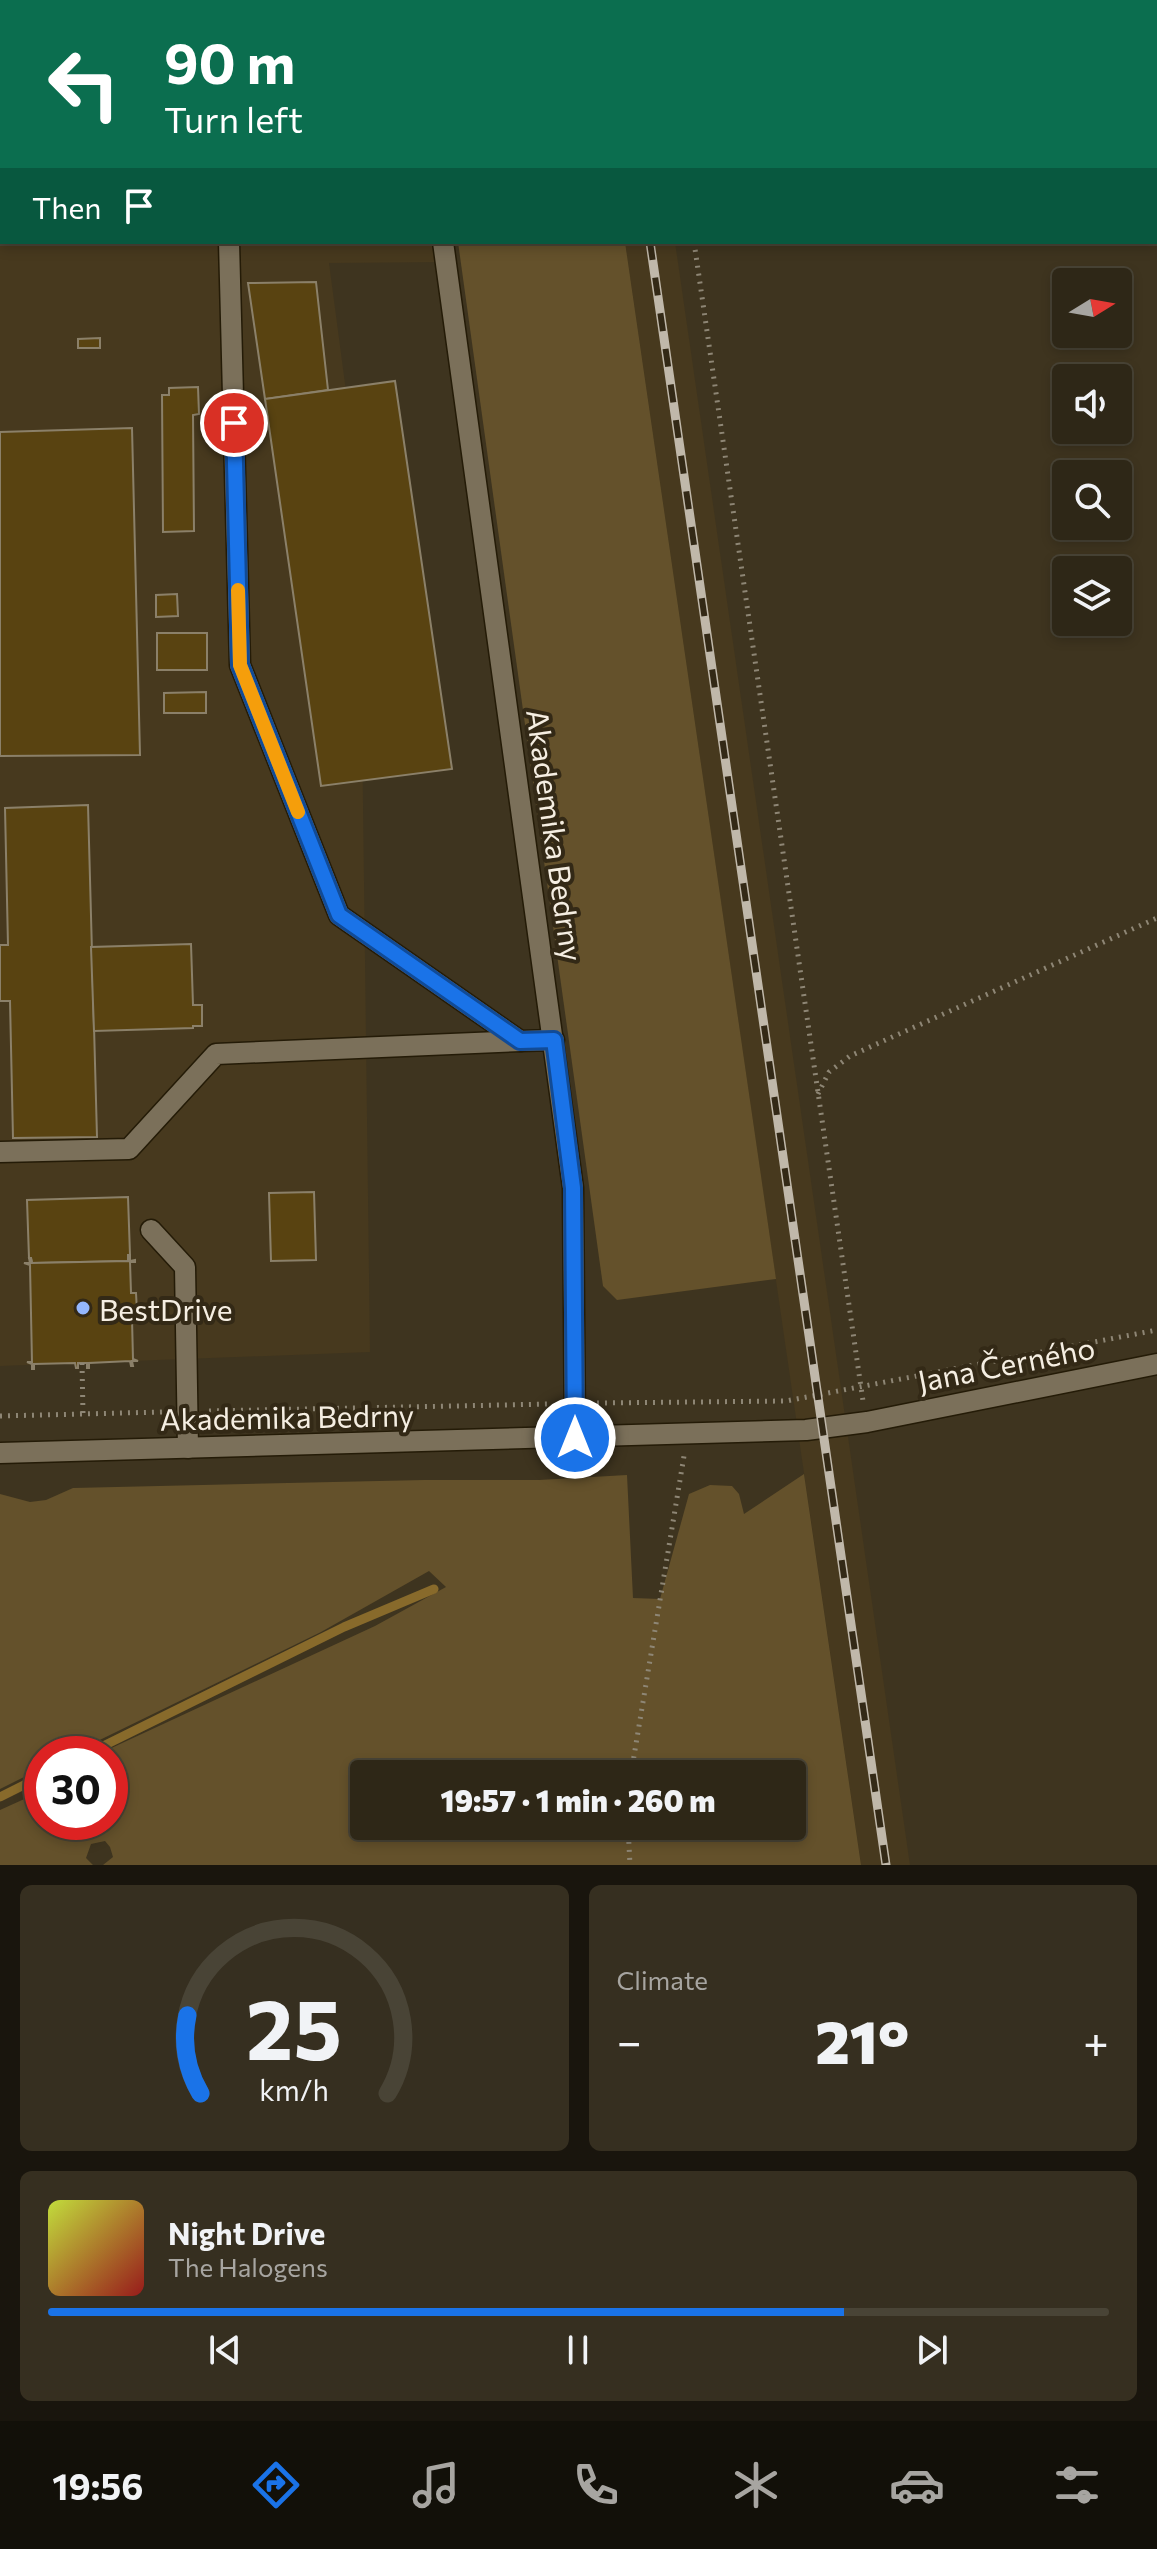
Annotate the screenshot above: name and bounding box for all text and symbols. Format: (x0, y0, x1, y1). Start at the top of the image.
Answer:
text: 90 m (164, 27, 295, 96)
icon: left (32, 32, 136, 136)
text: Turn left (164, 96, 303, 140)
icon: arrive (117, 184, 161, 228)
text: Then (32, 188, 101, 225)
north arrow (1052, 268, 1132, 348)
map controls (1052, 268, 1132, 636)
button: sound (1052, 364, 1132, 444)
pin (200, 389, 268, 457)
icon: arrive (212, 401, 256, 445)
button: search (1052, 460, 1132, 540)
button: layers (1052, 556, 1132, 636)
street label: Akademika Bedrny (520, 707, 592, 963)
place label: BestDrive (99, 1290, 233, 1327)
marker: BestDrive (74, 1299, 92, 1317)
street label: Jana Černého (914, 1328, 1098, 1398)
street label: Akademika Bedrny (160, 1395, 414, 1437)
position arrow (533, 1396, 617, 1480)
speed limit sign: 30 (24, 1736, 128, 1840)
text: 19:57 · 1 min · 260 m (440, 1781, 716, 1818)
text: Climate (617, 1964, 708, 1995)
text: 25 (246, 1975, 342, 2077)
text: 21° (815, 2003, 909, 2076)
text: − (617, 2013, 642, 2067)
text: + (1083, 2013, 1109, 2067)
text: km/h (259, 2072, 329, 2107)
text: Night Drive (168, 2214, 325, 2251)
text: The Halogens (168, 2251, 328, 2282)
icon: previous (203, 2328, 247, 2372)
icon: pause (556, 2328, 600, 2372)
icon: next (910, 2328, 954, 2372)
icon: directions (248, 2457, 304, 2513)
icon: music (408, 2457, 464, 2513)
icon: phone (568, 2457, 624, 2513)
icon: climate (728, 2457, 784, 2513)
icon: car (889, 2457, 945, 2513)
icon: filters (1049, 2457, 1105, 2513)
text: 19:56 (52, 2463, 143, 2507)

